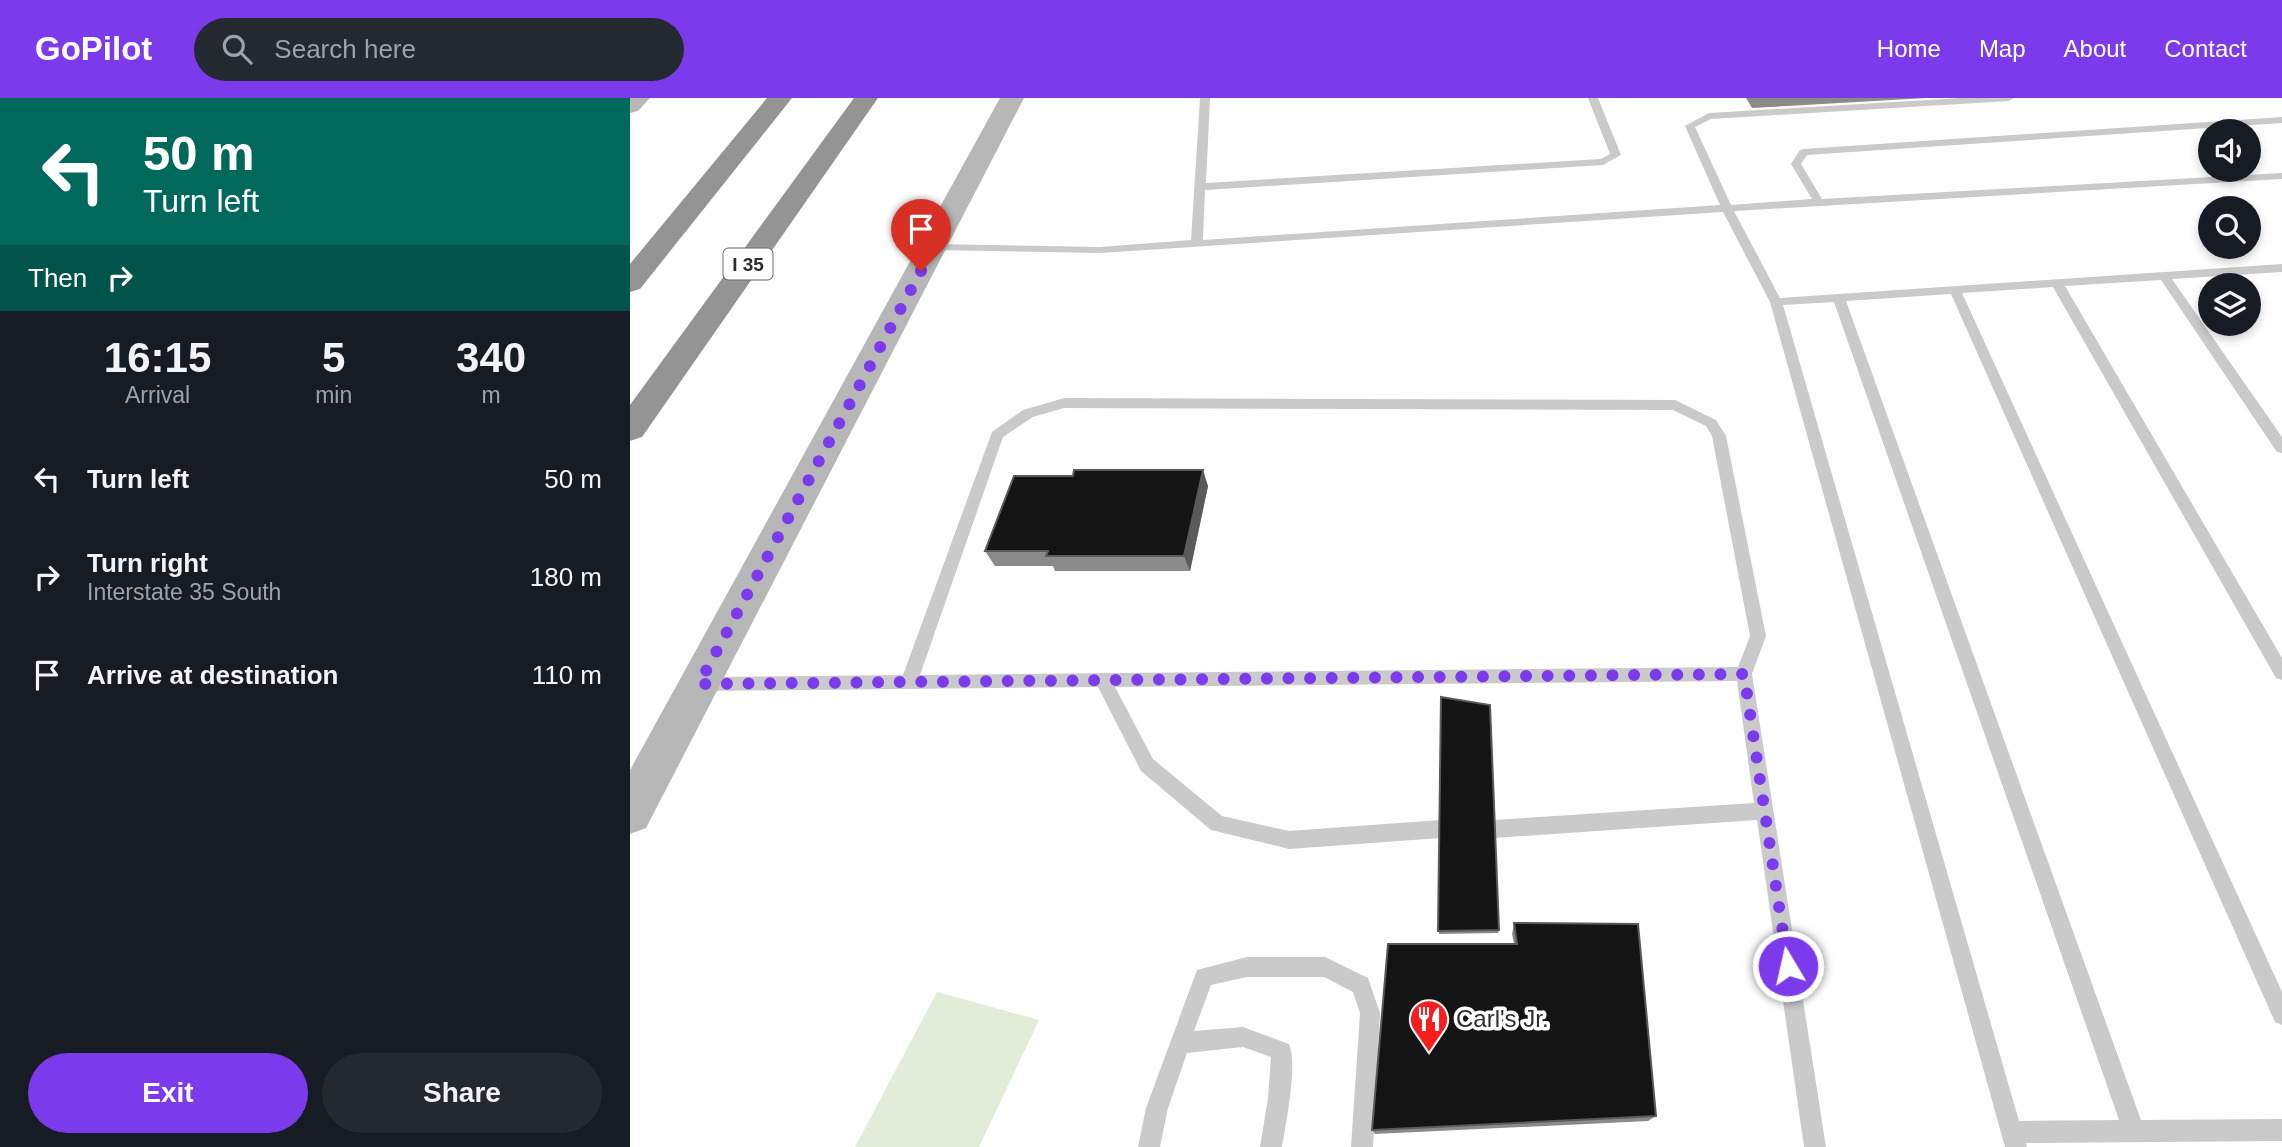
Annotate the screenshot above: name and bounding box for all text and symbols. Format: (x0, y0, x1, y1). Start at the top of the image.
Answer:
search box (194, 18, 684, 81)
text: GoPilot (35, 30, 152, 67)
icon: search (218, 30, 256, 68)
text: Search here (274, 34, 416, 64)
text: Home (1877, 35, 1941, 62)
text: Map (1979, 35, 2026, 62)
text: About (2064, 35, 2126, 62)
text: Contact (2164, 35, 2247, 62)
map controls (2198, 119, 2261, 336)
button: sound (2198, 119, 2261, 182)
icon: left (28, 126, 119, 217)
text: 50 m (143, 126, 255, 180)
text: Turn left (143, 183, 259, 219)
button: search (2198, 196, 2261, 259)
pin (891, 199, 951, 271)
icon: arrive (902, 210, 940, 248)
road number: I 35 (724, 248, 772, 280)
icon: right (101, 259, 139, 297)
text: Then (28, 263, 87, 293)
button: layers (2198, 273, 2261, 336)
text: 16:15 (104, 334, 211, 381)
text: 5 (322, 334, 345, 381)
text: 340 (456, 334, 526, 381)
text: Arrival (125, 382, 190, 408)
text: min (315, 382, 352, 408)
text: m (482, 382, 501, 408)
icon: left (28, 460, 66, 498)
text: Turn left (87, 464, 189, 494)
text: 50 m (544, 464, 602, 494)
text: Turn right (87, 548, 208, 578)
icon: right (28, 558, 66, 596)
text: 180 m (530, 562, 602, 592)
text: Interstate 35 South (87, 579, 281, 605)
icon: arrive (28, 656, 66, 694)
text: Arrive at destination (87, 660, 338, 690)
text: 110 m (532, 660, 602, 690)
position arrow (1751, 929, 1825, 1003)
restaurant icon: Carl's Jr. (1408, 998, 1450, 1053)
place label: Carl's Jr. (1456, 1005, 1549, 1032)
button: Exit (28, 1053, 308, 1133)
button: Share (322, 1053, 602, 1133)

